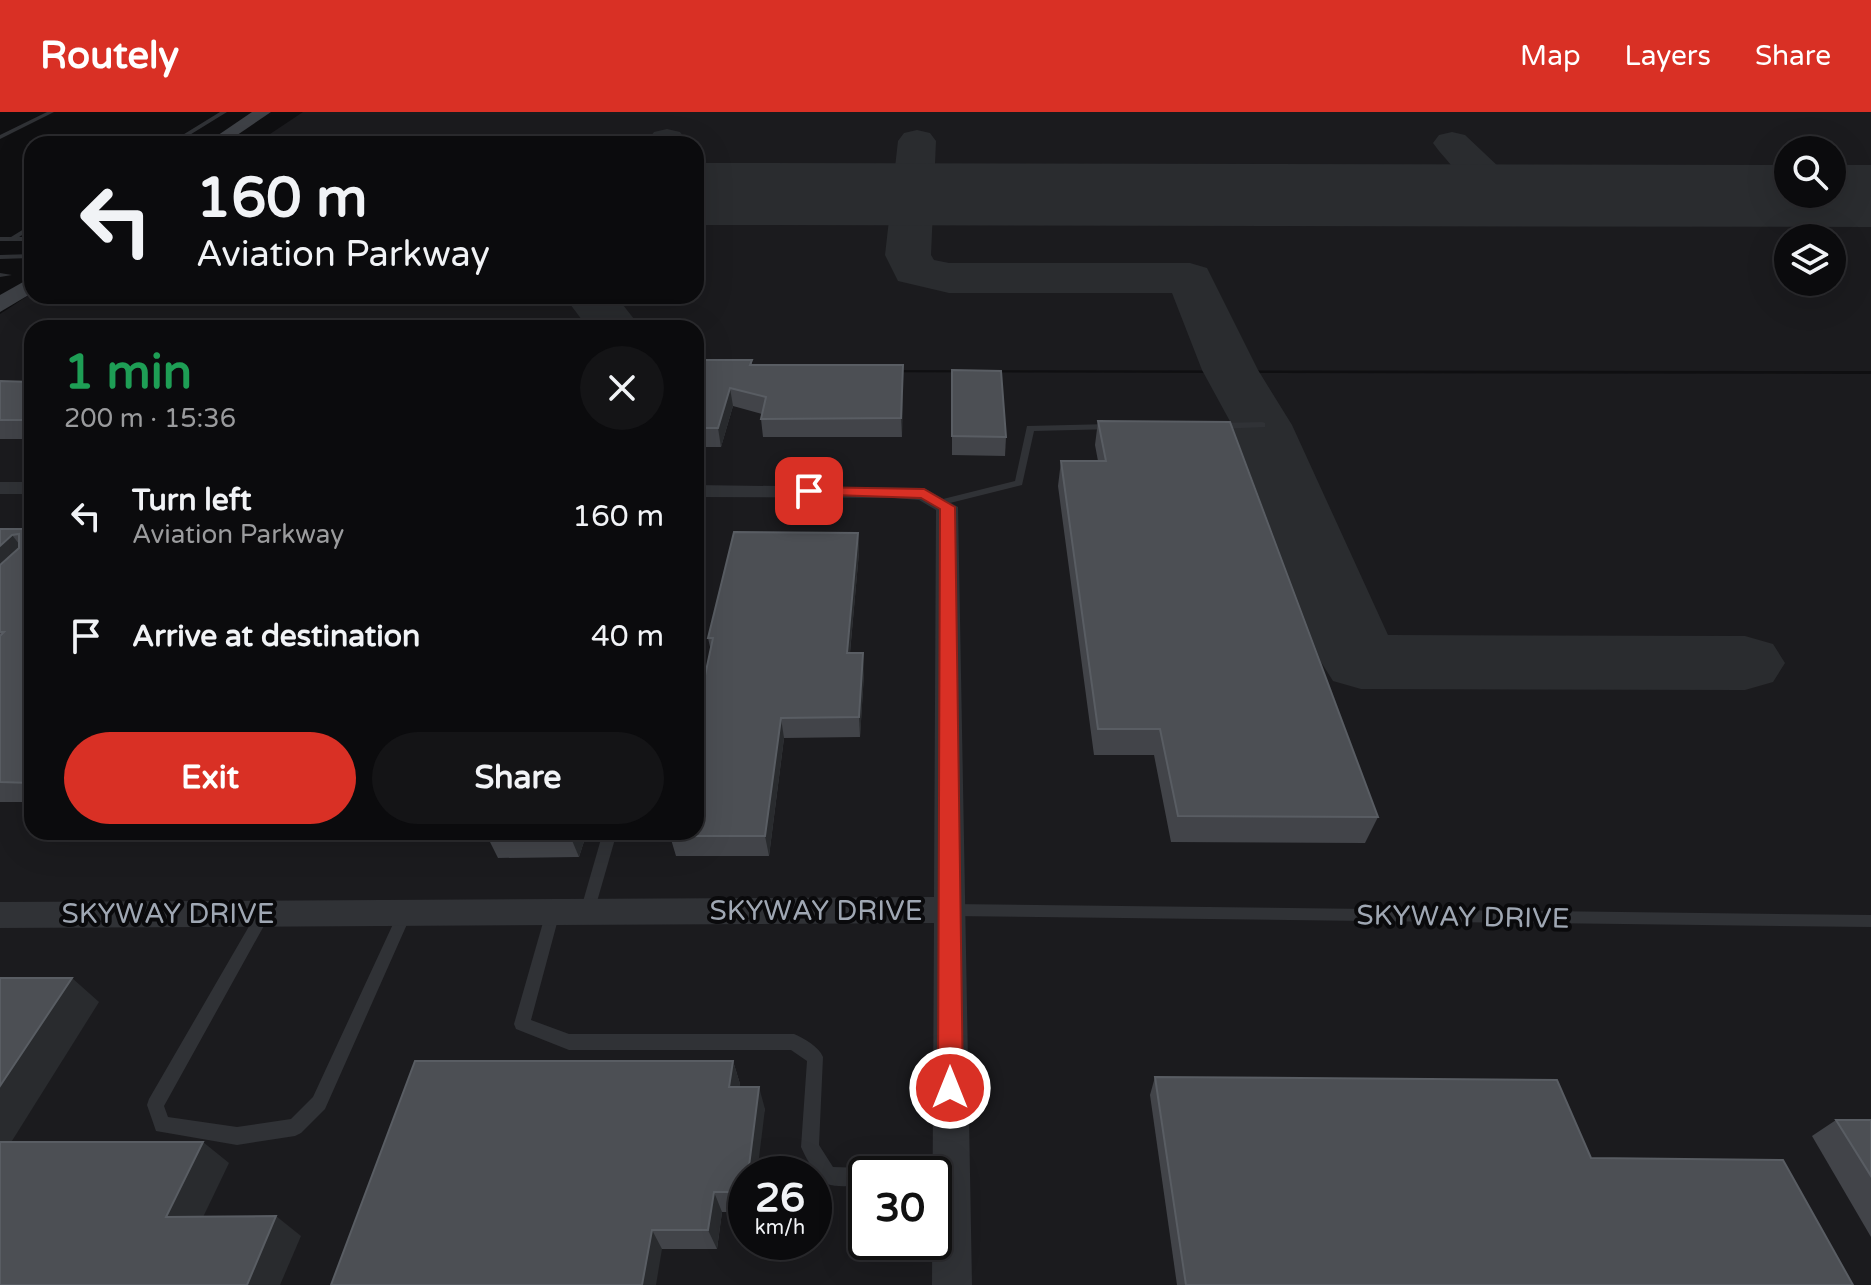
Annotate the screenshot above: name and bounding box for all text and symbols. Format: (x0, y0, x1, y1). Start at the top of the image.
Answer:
text: Routely (40, 33, 179, 79)
text: Map (1520, 39, 1581, 73)
text: Layers (1625, 39, 1711, 73)
text: Share (1755, 39, 1831, 73)
map controls (1774, 136, 1846, 296)
button: search (1774, 136, 1846, 208)
text: 160 m (196, 165, 367, 232)
icon: left (64, 168, 168, 272)
button: layers (1774, 224, 1846, 296)
text: Aviation Parkway (196, 233, 490, 276)
text: 1 min (64, 344, 192, 402)
button: close (580, 346, 664, 430)
text: 200 m · 15:36 (64, 403, 236, 434)
pin (775, 457, 843, 525)
icon: arrive (787, 469, 831, 513)
text: Turn left (132, 482, 251, 519)
icon: left (64, 494, 108, 538)
text: 160 m (572, 498, 664, 535)
text: Aviation Parkway (132, 519, 344, 550)
icon: arrive (64, 614, 108, 658)
text: Arrive at destination (132, 618, 420, 655)
text: 40 m (591, 618, 664, 655)
button: Exit (64, 732, 356, 824)
button: Share (372, 732, 664, 824)
street label: SKYWAY DRIVE (709, 894, 923, 928)
street label: SKYWAY DRIVE (61, 897, 275, 931)
street label: SKYWAY DRIVE (1356, 898, 1570, 936)
position arrow (908, 1046, 992, 1130)
speed limit sign: 30 (848, 1156, 952, 1260)
text: 26 (755, 1174, 805, 1222)
text: km/h (755, 1216, 805, 1240)

